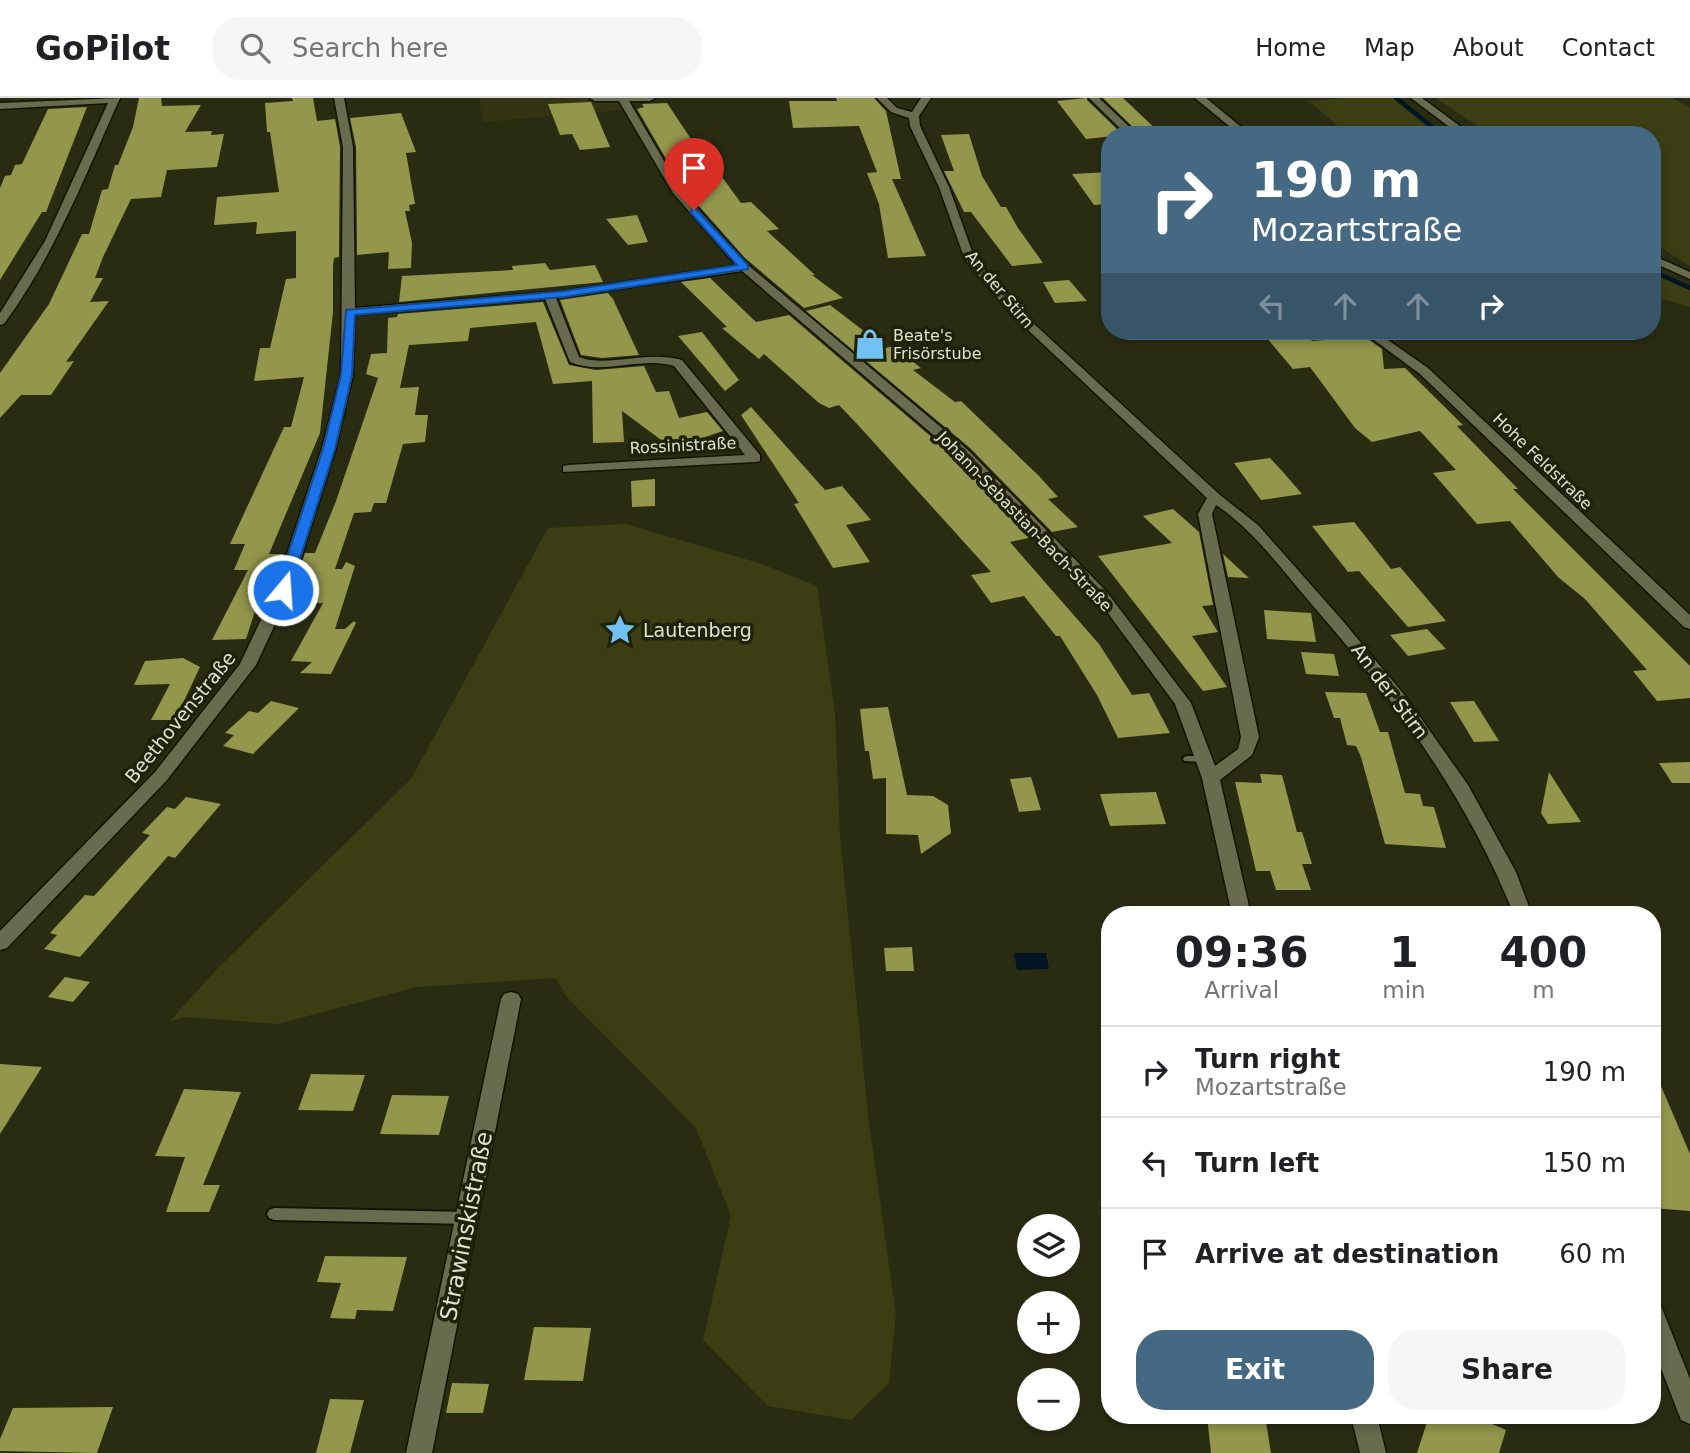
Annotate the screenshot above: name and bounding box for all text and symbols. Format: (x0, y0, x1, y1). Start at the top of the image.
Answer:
search box (212, 17, 702, 80)
text: GoPilot (35, 29, 170, 68)
icon: search (236, 29, 274, 67)
text: Search here (292, 33, 448, 63)
text: Home (1255, 34, 1326, 62)
text: Map (1364, 34, 1415, 62)
text: About (1453, 34, 1524, 62)
text: Contact (1562, 34, 1655, 62)
pin (664, 138, 724, 210)
icon: arrive (675, 149, 713, 187)
text: 190 m (1251, 152, 1421, 209)
icon: right (1136, 154, 1227, 245)
text: Mozartstraße (1251, 211, 1462, 249)
street label: An der Stirn (962, 247, 1037, 332)
icon: left (1253, 287, 1291, 325)
icon: ahead (1326, 287, 1364, 325)
icon: ahead (1399, 287, 1437, 325)
icon: right (1472, 287, 1510, 325)
place label: Beate's Frisörstube (893, 326, 982, 363)
shop icon: Beate's Frisörstube (853, 327, 887, 361)
street label: Hohe Feldstraße (1489, 409, 1596, 514)
street label: Johann-Sebastian-Bach-Straße (933, 427, 1116, 615)
street label: Rossinistraße (629, 433, 737, 458)
position arrow (246, 553, 320, 627)
place icon: Lautenberg (603, 613, 637, 647)
place label: Lautenberg (643, 619, 752, 641)
street label: An der Stirn (1347, 639, 1433, 743)
street label: Beethovenstraße (120, 647, 240, 787)
text: 09:36 (1175, 928, 1309, 977)
text: 1 (1389, 928, 1419, 977)
text: 400 (1500, 928, 1587, 977)
text: Arrival (1204, 977, 1279, 1003)
text: min (1382, 977, 1426, 1003)
text: m (1532, 977, 1555, 1003)
text: Turn right (1195, 1044, 1340, 1074)
icon: right (1136, 1053, 1174, 1091)
text: 190 m (1543, 1057, 1626, 1087)
text: Mozartstraße (1195, 1074, 1347, 1100)
street label: Strawinskistraße (435, 1129, 497, 1323)
icon: left (1136, 1144, 1174, 1182)
text: Turn left (1195, 1148, 1319, 1178)
text: 150 m (1543, 1148, 1626, 1178)
map controls (1017, 1214, 1080, 1431)
button: layers (1017, 1214, 1080, 1277)
icon: arrive (1136, 1235, 1174, 1273)
text: Arrive at destination (1195, 1239, 1499, 1269)
text: 60 m (1559, 1239, 1626, 1269)
button: + (1017, 1291, 1080, 1354)
button: Exit (1136, 1330, 1374, 1410)
button: Share (1388, 1330, 1626, 1410)
button: − (1017, 1368, 1080, 1431)

